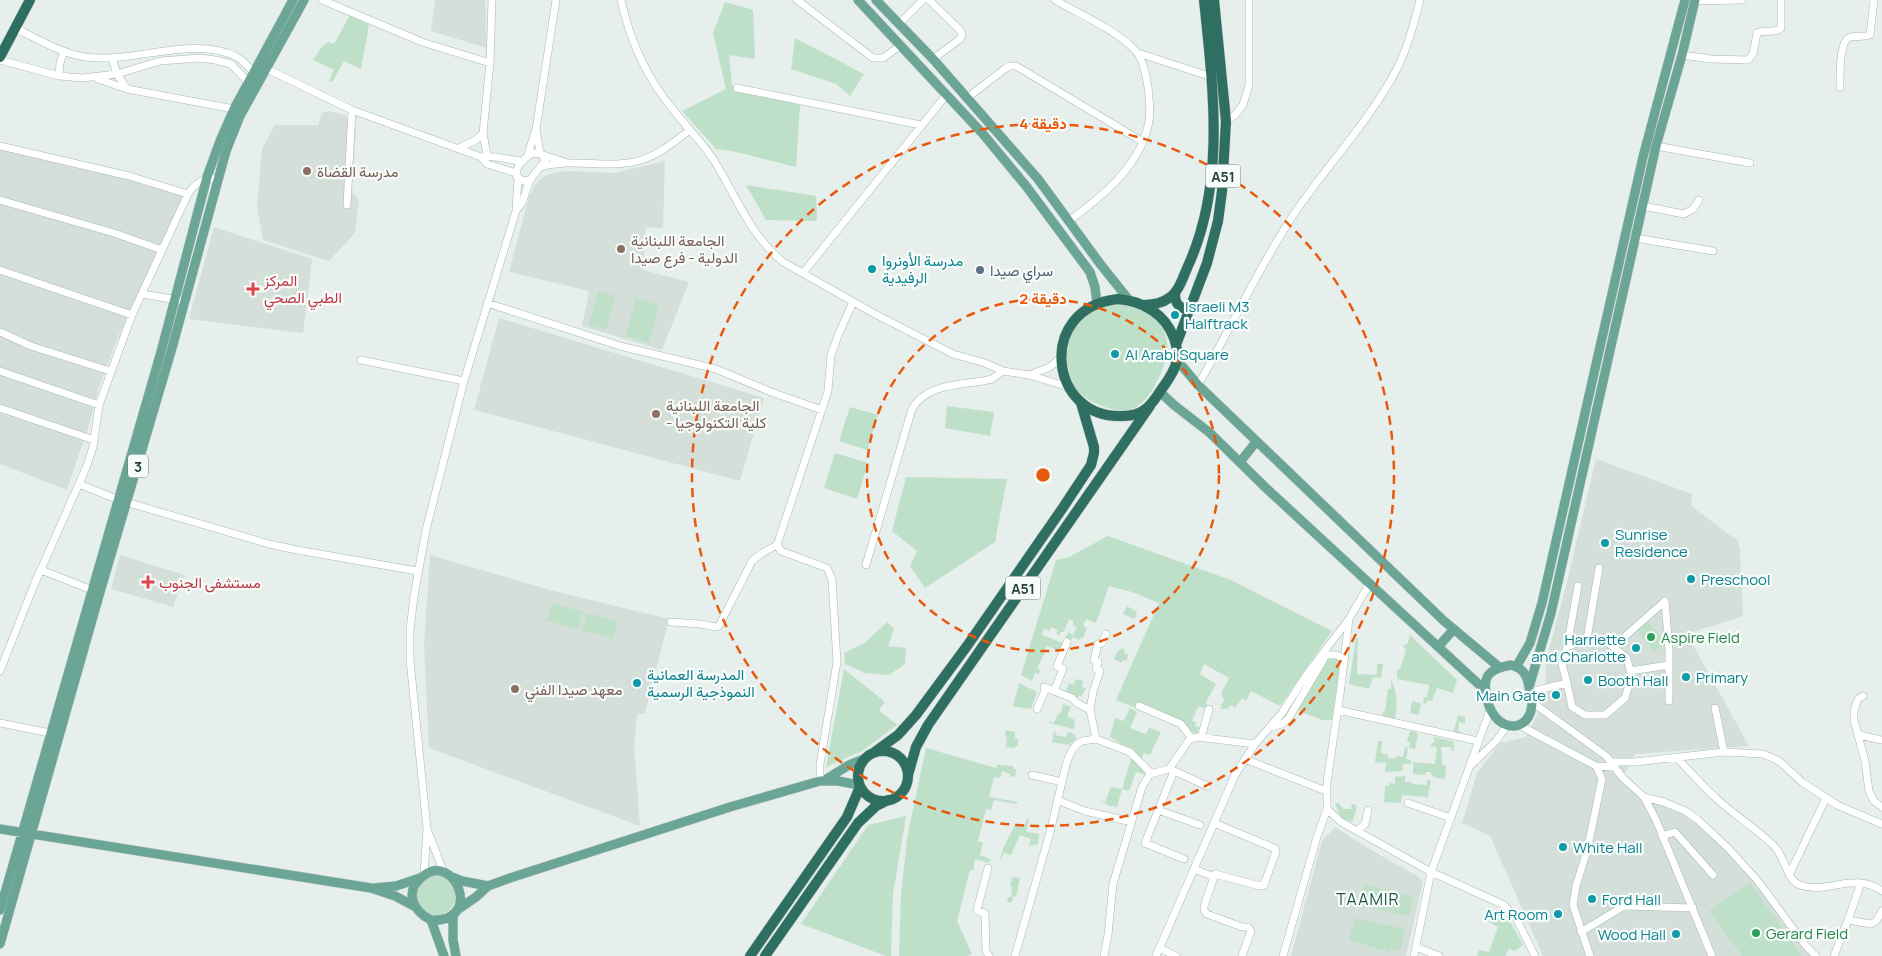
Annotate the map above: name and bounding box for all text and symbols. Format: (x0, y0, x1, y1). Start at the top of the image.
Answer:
text: 4 دقيقة (1019, 113, 1067, 134)
place label: مدرسة القضاة (317, 161, 399, 182)
marker: مدرسة القضاة (301, 165, 313, 177)
road number: A51 (1206, 165, 1240, 188)
place label: الجامعة اللبنانية الدولية - فرع صيدا (631, 230, 738, 269)
marker: الجامعة اللبنانية الدولية - فرع صيدا (615, 243, 627, 255)
place label: مدرسة الأونروا الرفيدية (882, 250, 963, 288)
place label: سراي صيدا (990, 260, 1053, 284)
marker: مدرسة الأونروا الرفيدية (866, 263, 878, 275)
marker: سراي صيدا (974, 264, 986, 276)
place label: المركز الطبي الصحي (263, 270, 342, 311)
marker: المركز الطبي الصحي (246, 282, 260, 296)
text: 2 دقيقة (1019, 288, 1067, 309)
place label: Israeli M3 Halftrack (1185, 296, 1250, 334)
marker: Israeli M3 Halftrack (1169, 309, 1181, 321)
place label: Al Arabi Square (1125, 344, 1229, 365)
marker: Al Arabi Square (1109, 348, 1121, 360)
place label: الجامعة اللبنانية - كلية التكنولوجيا (666, 395, 767, 433)
marker: الجامعة اللبنانية - كلية التكنولوجيا (650, 408, 662, 420)
road number: 3 (128, 454, 148, 478)
centre of rings (1034, 466, 1052, 484)
place label: Sunrise Residence (1615, 524, 1688, 562)
marker: Sunrise Residence (1599, 537, 1611, 549)
place label: Preschool (1701, 569, 1770, 590)
place label: مستشفى الجنوب (159, 572, 261, 593)
marker: Preschool (1685, 573, 1697, 585)
marker: مستشفى الجنوب (141, 575, 155, 589)
road number: A51 (1006, 576, 1040, 600)
place label: Aspire Field (1661, 627, 1740, 648)
place label: Harriette and Charlotte (1531, 629, 1626, 667)
marker: Aspire Field (1645, 631, 1657, 643)
marker: Harriette and Charlotte (1630, 642, 1642, 654)
place label: المدرسة العمانية النموذجية الرسمية (647, 664, 755, 702)
place label: Primary (1696, 667, 1748, 688)
place label: Booth Hall (1598, 670, 1668, 691)
marker: Primary (1680, 671, 1692, 683)
marker: Booth Hall (1582, 674, 1594, 686)
marker: المدرسة العمانية النموذجية الرسمية (631, 677, 643, 689)
place label: معهد صيدا الفني (525, 679, 623, 703)
marker: معهد صيدا الفني (509, 683, 521, 695)
place label: Main Gate (1476, 685, 1546, 706)
marker: Main Gate (1550, 689, 1562, 701)
place label: White Hall (1573, 837, 1643, 858)
marker: White Hall (1557, 841, 1569, 853)
district label: TAAMIR (1336, 888, 1400, 910)
place label: Ford Hall (1602, 889, 1661, 910)
marker: Ford Hall (1586, 893, 1598, 905)
place label: Art Room (1484, 904, 1548, 925)
marker: Art Room (1552, 908, 1564, 920)
place label: Gerard Field (1766, 923, 1848, 944)
place label: Wood Hall (1598, 924, 1666, 945)
marker: Gerard Field (1750, 927, 1762, 939)
marker: Wood Hall (1670, 928, 1682, 940)

